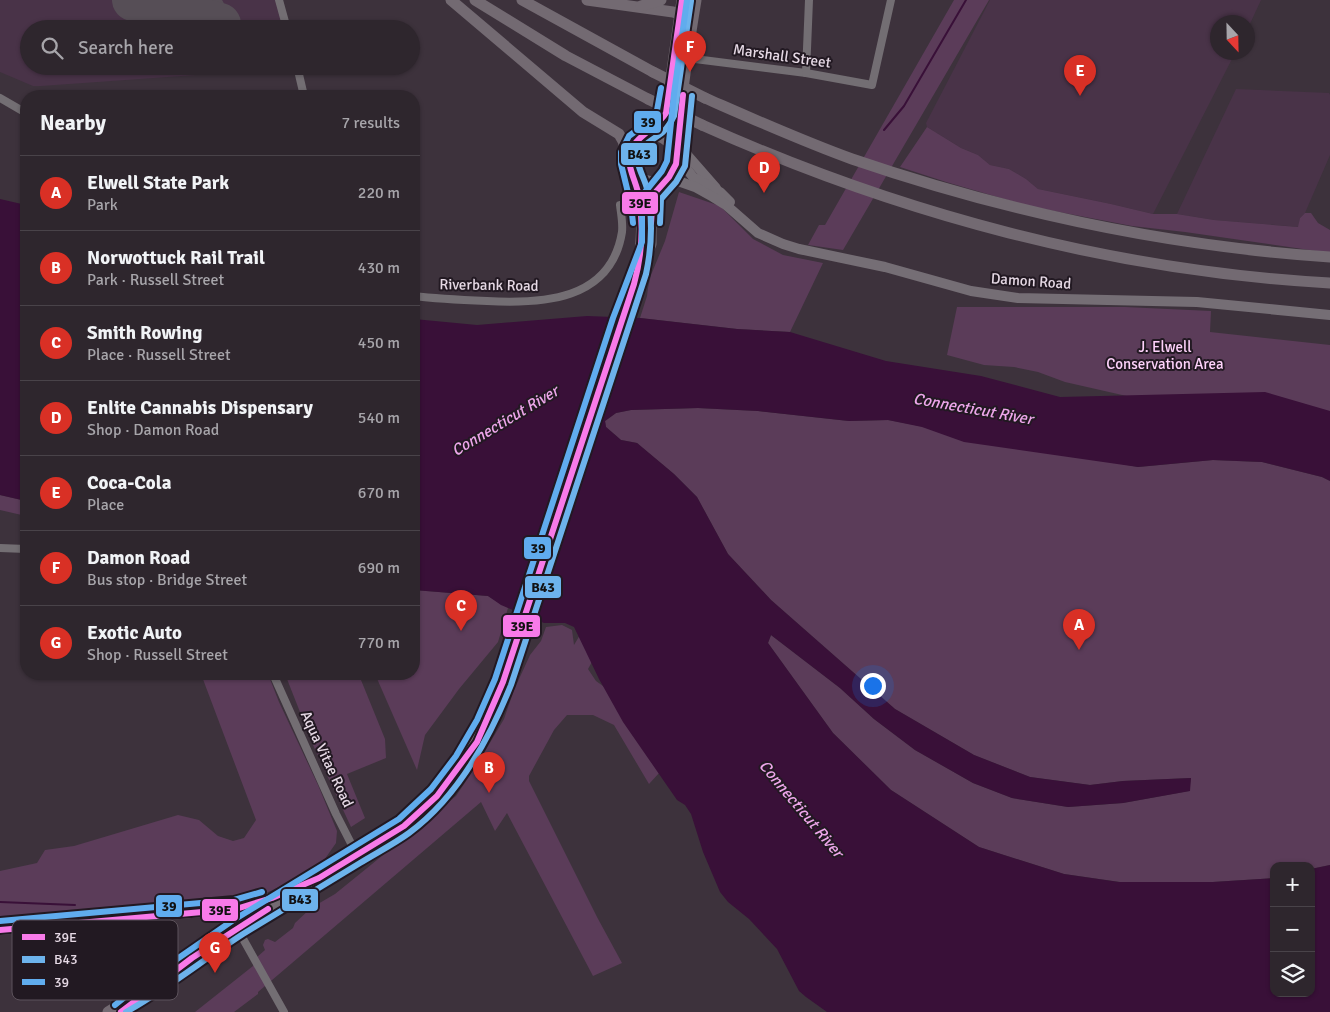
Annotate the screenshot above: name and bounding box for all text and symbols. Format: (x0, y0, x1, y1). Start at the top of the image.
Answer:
north arrow (1210, 15, 1255, 60)
search box (20, 20, 420, 75)
pin: F (674, 31, 706, 72)
icon: search (38, 34, 66, 62)
text: Search here (78, 36, 174, 60)
street label: Marshall Street (732, 40, 832, 72)
pin: E (1064, 55, 1096, 96)
text: Nearby (40, 110, 106, 136)
line badge: 39 (633, 110, 662, 134)
text: 7 results (341, 113, 400, 133)
text: 39 (640, 114, 656, 131)
line badge: B43 (620, 142, 658, 166)
text: B43 (627, 146, 651, 163)
pin: D (748, 152, 780, 193)
text: Elwell State Park (87, 171, 229, 195)
text: A (51, 183, 61, 203)
text: 220 m (358, 183, 400, 203)
line badge: 39E (621, 191, 659, 215)
text: Park (87, 195, 118, 215)
text: 39E (628, 195, 652, 212)
text: Norwottuck Rail Trail (87, 246, 265, 270)
text: B (51, 258, 61, 278)
text: 430 m (358, 258, 400, 278)
street label: Damon Road (990, 269, 1072, 293)
text: Park · Russell Street (87, 270, 224, 290)
street label: Riverbank Road (439, 275, 539, 295)
text: Smith Rowing (87, 321, 202, 345)
text: C (51, 333, 61, 353)
text: 450 m (358, 333, 400, 353)
park label: J. Elwell Conservation Area (1106, 338, 1224, 373)
text: Place · Russell Street (87, 345, 231, 365)
water label: Connecticut River (448, 380, 564, 461)
water label: Connecticut River (912, 389, 1036, 430)
text: Enlite Cannabis Dispensary (87, 396, 313, 420)
text: D (51, 408, 61, 428)
text: 540 m (358, 408, 400, 428)
text: Shop · Damon Road (87, 420, 219, 440)
text: Coca-Cola (87, 471, 171, 495)
text: E (51, 483, 61, 503)
text: 670 m (358, 483, 400, 503)
text: Place (87, 495, 124, 515)
line badge: 39 (523, 536, 552, 560)
text: 39 (530, 540, 546, 557)
text: Damon Road (87, 546, 190, 570)
text: F (52, 558, 60, 578)
text: 690 m (358, 558, 400, 578)
text: Bus stop · Bridge Street (87, 570, 247, 590)
line badge: B43 (524, 575, 562, 599)
text: B43 (531, 579, 555, 596)
pin: C (445, 590, 477, 631)
pin: A (1063, 609, 1095, 650)
line badge: 39E (502, 614, 541, 638)
text: 39E (510, 618, 534, 635)
text: Exotic Auto (87, 621, 182, 645)
text: G (51, 633, 61, 653)
text: 770 m (358, 633, 400, 653)
text: Shop · Russell Street (87, 645, 228, 665)
your location (860, 673, 886, 699)
street label: Aqua Vitae Road (297, 708, 357, 810)
pin: B (473, 752, 505, 793)
water label: Connecticut River (754, 756, 849, 863)
map controls (1270, 862, 1315, 997)
button: + (1270, 862, 1315, 907)
line badge: B43 (281, 888, 319, 912)
text: B43 (288, 891, 312, 908)
line badge: 39 (155, 894, 183, 918)
text: 39 (161, 898, 177, 915)
line badge: 39E (201, 898, 239, 922)
text: 39E (208, 902, 232, 919)
button: − (1270, 907, 1315, 952)
legend (12, 920, 178, 1000)
text: 39E (54, 929, 77, 946)
pin: G (199, 932, 231, 973)
text: B43 (54, 951, 78, 968)
button: layers (1270, 952, 1315, 997)
text: 39 (54, 974, 69, 991)

